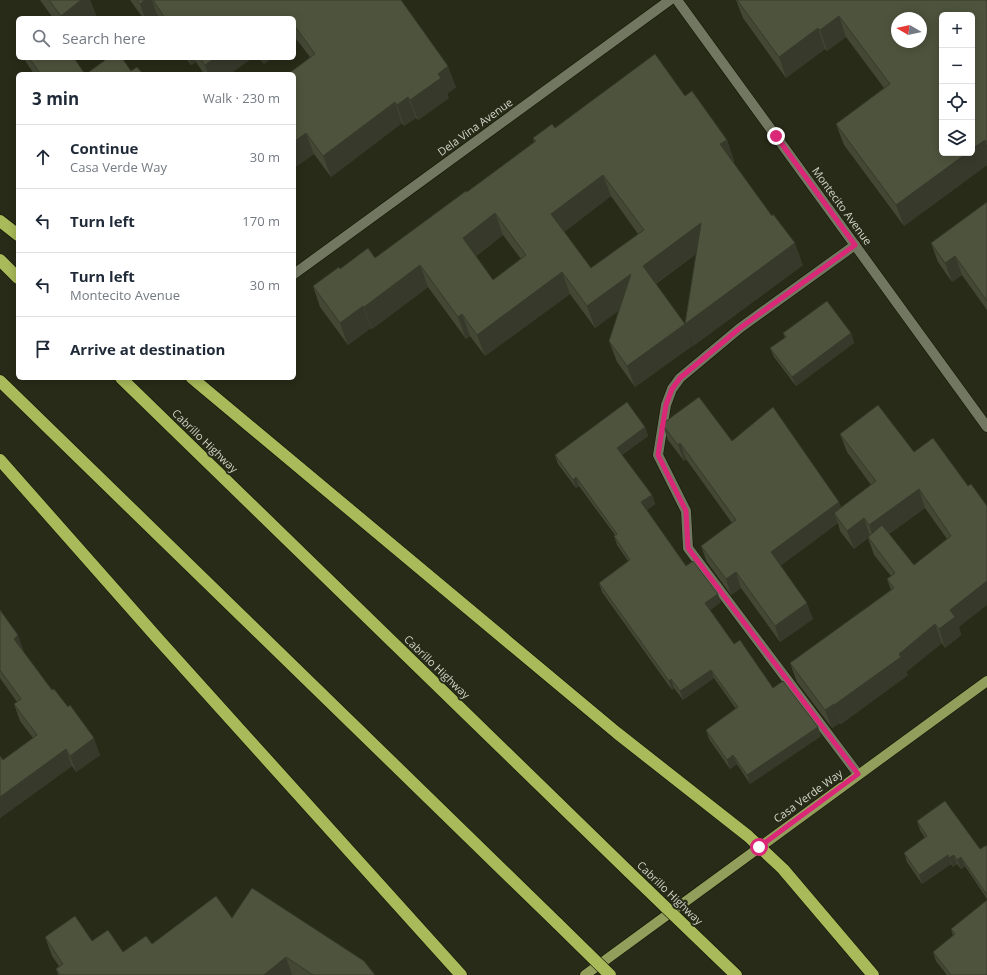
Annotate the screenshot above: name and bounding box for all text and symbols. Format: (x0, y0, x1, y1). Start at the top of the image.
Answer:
north arrow (891, 12, 927, 48)
map controls (939, 12, 975, 156)
button: + (939, 12, 975, 48)
search box (16, 16, 296, 60)
icon: search (30, 27, 52, 49)
text: Search here (62, 28, 146, 48)
button: − (939, 48, 975, 84)
button: locate (939, 84, 975, 120)
text: 3 min (32, 87, 79, 110)
text: Walk · 230 m (203, 89, 280, 107)
street label: Dela Vina Avenue (434, 94, 515, 159)
button: layers (939, 120, 975, 156)
route end (767, 127, 785, 145)
text: Continue (70, 138, 138, 158)
icon: ahead (32, 146, 54, 168)
text: 30 m (250, 148, 280, 166)
text: Casa Verde Way (70, 158, 167, 176)
street label: Montecito Avenue (809, 164, 876, 248)
icon: left (32, 210, 54, 232)
text: Turn left (70, 211, 135, 231)
text: 170 m (242, 212, 280, 230)
text: Turn left (70, 266, 135, 286)
icon: left (32, 274, 54, 296)
text: 30 m (250, 276, 280, 294)
text: Montecito Avenue (70, 286, 180, 304)
icon: arrive (32, 338, 54, 360)
text: Arrive at destination (70, 339, 225, 359)
street label: Cabrillo Highway (169, 405, 242, 476)
street label: Cabrillo Highway (401, 631, 474, 702)
street label: Casa Verde Way (770, 765, 846, 826)
route start (750, 838, 768, 856)
street label: Cabrillo Highway (634, 857, 707, 928)

